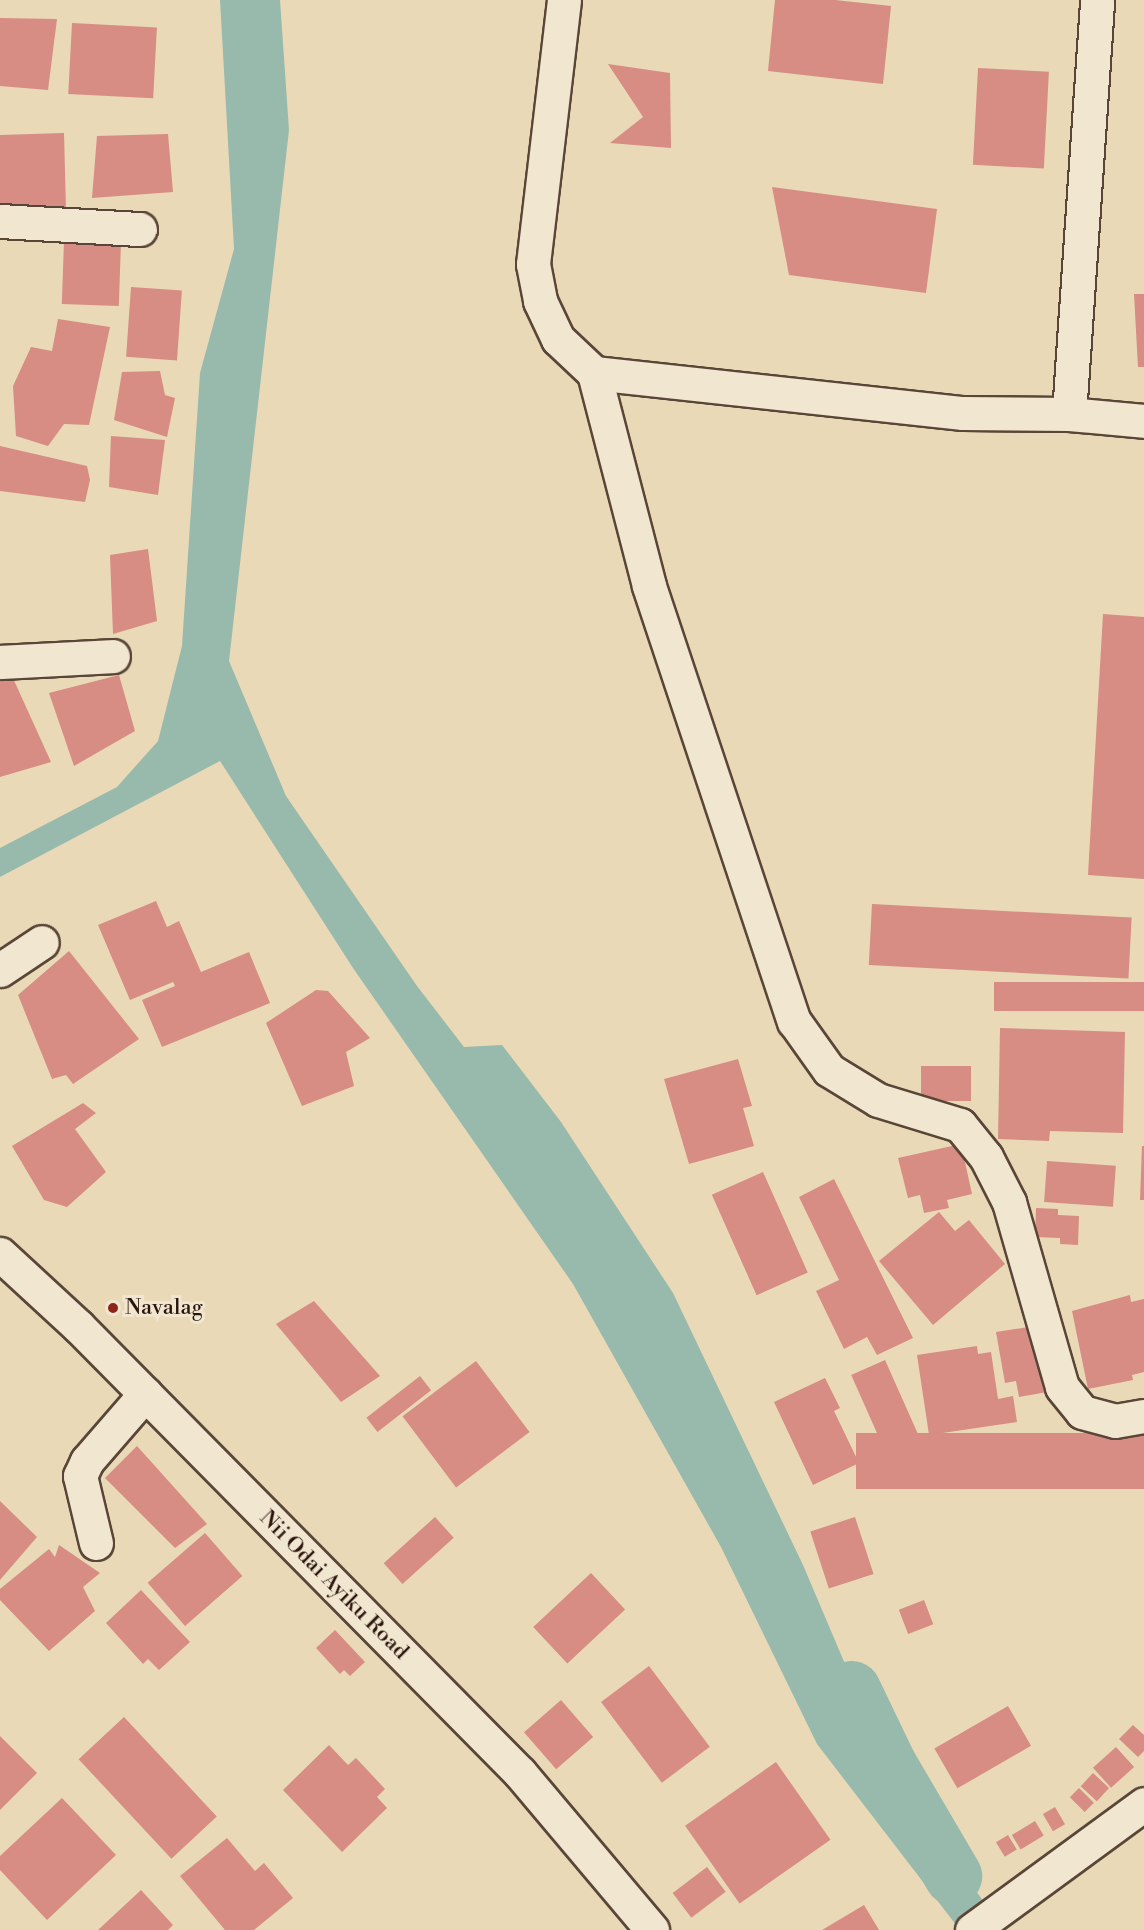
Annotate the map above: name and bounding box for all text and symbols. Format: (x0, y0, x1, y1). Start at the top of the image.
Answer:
place label: Navalag (125, 1295, 203, 1321)
marker: Navalag (106, 1301, 120, 1315)
street label: Nii Odai Ayiku Road (254, 1505, 414, 1665)

